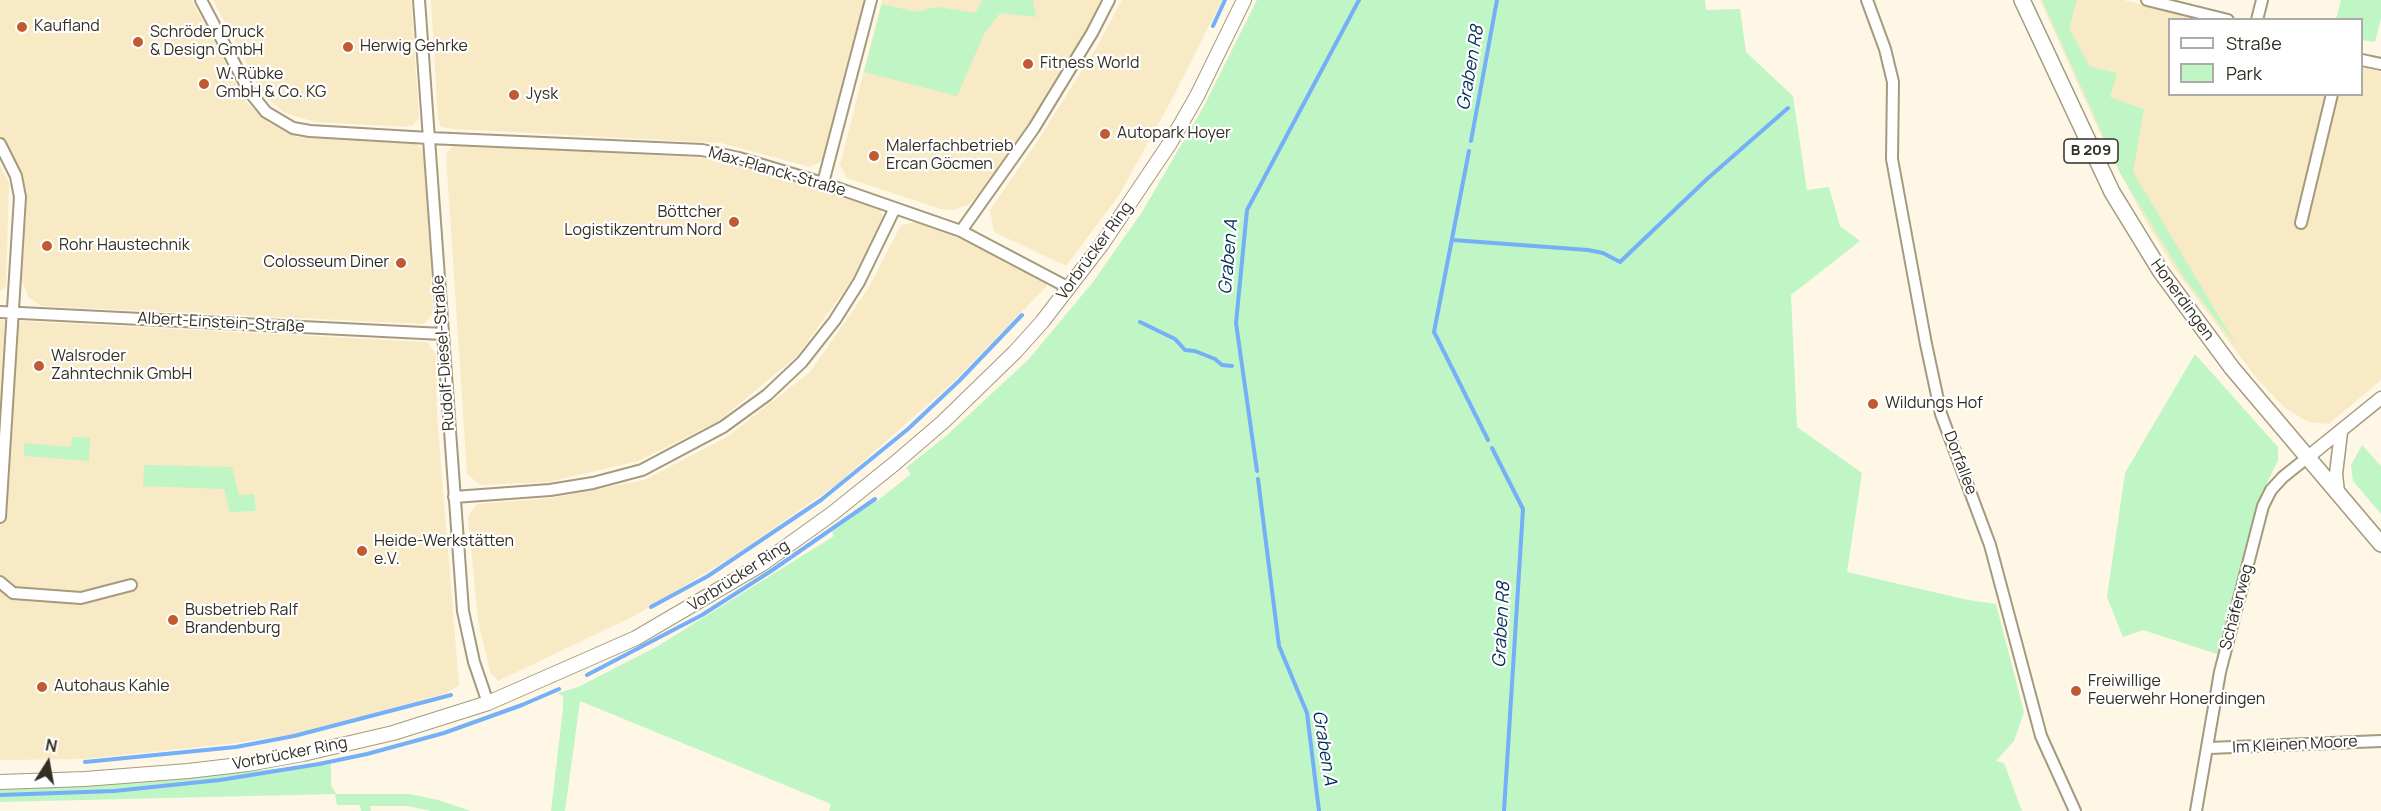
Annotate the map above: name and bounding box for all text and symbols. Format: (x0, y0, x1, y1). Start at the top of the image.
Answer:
place label: Kaufland (34, 17, 100, 37)
legend (2168, 18, 2363, 96)
marker: Kaufland (15, 20, 29, 34)
place label: Schröder Druck & Design GmbH (150, 23, 264, 61)
water label: Graben R8 (1453, 24, 1489, 112)
text: Straße (2226, 31, 2282, 55)
marker: Schröder Druck & Design GmbH (131, 35, 145, 49)
place label: Herwig Gehrke (360, 37, 468, 57)
marker: Herwig Gehrke (341, 40, 355, 54)
place label: Fitness World (1040, 54, 1139, 74)
marker: Fitness World (1021, 57, 1035, 71)
text: Park (2226, 61, 2262, 85)
place label: W. Rübke GmbH & Co. KG (216, 65, 326, 103)
marker: W. Rübke GmbH & Co. KG (197, 77, 211, 91)
place label: Jysk (526, 85, 558, 105)
marker: Jysk (507, 88, 521, 102)
place label: Autopark Hoyer (1117, 124, 1231, 144)
marker: Autopark Hoyer (1098, 127, 1112, 141)
place label: Malerfachbetrieb Ercan Göcmen (886, 137, 1013, 175)
road number: B 209 (2064, 139, 2118, 163)
street label: Max-Planck-Straße (706, 143, 848, 201)
marker: Malerfachbetrieb Ercan Göcmen (867, 149, 881, 163)
street label: Vorbrücker Ring (1053, 198, 1137, 304)
place label: Böttcher Logistikzentrum Nord (564, 203, 722, 241)
marker: Böttcher Logistikzentrum Nord (727, 215, 741, 229)
water label: Graben A (1215, 218, 1243, 296)
place label: Rohr Haustechnik (59, 236, 190, 256)
marker: Rohr Haustechnik (40, 239, 54, 253)
place label: Colosseum Diner (263, 253, 389, 273)
marker: Colosseum Diner (394, 256, 408, 270)
street label: Honerdingen (2146, 256, 2218, 344)
street label: Rudolf-Diesel-Straße (429, 274, 459, 432)
street label: Albert-Einstein-Straße (137, 309, 305, 337)
place label: Walsroder Zahntechnik GmbH (51, 347, 192, 385)
marker: Walsroder Zahntechnik GmbH (32, 359, 46, 373)
place label: Wildungs Hof (1885, 394, 1983, 414)
marker: Wildungs Hof (1866, 397, 1880, 411)
street label: Dorfallee (1939, 429, 1981, 497)
place label: Heide-Werkstätten e.V. (374, 532, 514, 570)
street label: Vorbrücker Ring (685, 536, 793, 616)
marker: Heide-Werkstätten e.V. (355, 544, 369, 558)
street label: Schäferweg (2216, 562, 2258, 652)
water label: Graben R8 (1489, 582, 1515, 668)
place label: Busbetrieb Ralf Brandenburg (185, 601, 298, 639)
marker: Busbetrieb Ralf Brandenburg (166, 613, 180, 627)
place label: Freiwillige Feuerwehr Honerdingen (2088, 672, 2265, 710)
place label: Autohaus Kahle (54, 677, 170, 697)
marker: Autohaus Kahle (35, 680, 49, 694)
marker: Freiwillige Feuerwehr Honerdingen (2069, 684, 2083, 698)
water label: Graben A (1307, 709, 1341, 787)
street label: Im Kleinen Moore (2232, 732, 2358, 758)
north arrow (18, 733, 78, 793)
text: N (44, 733, 59, 757)
street label: Vorbrücker Ring (231, 733, 349, 775)

